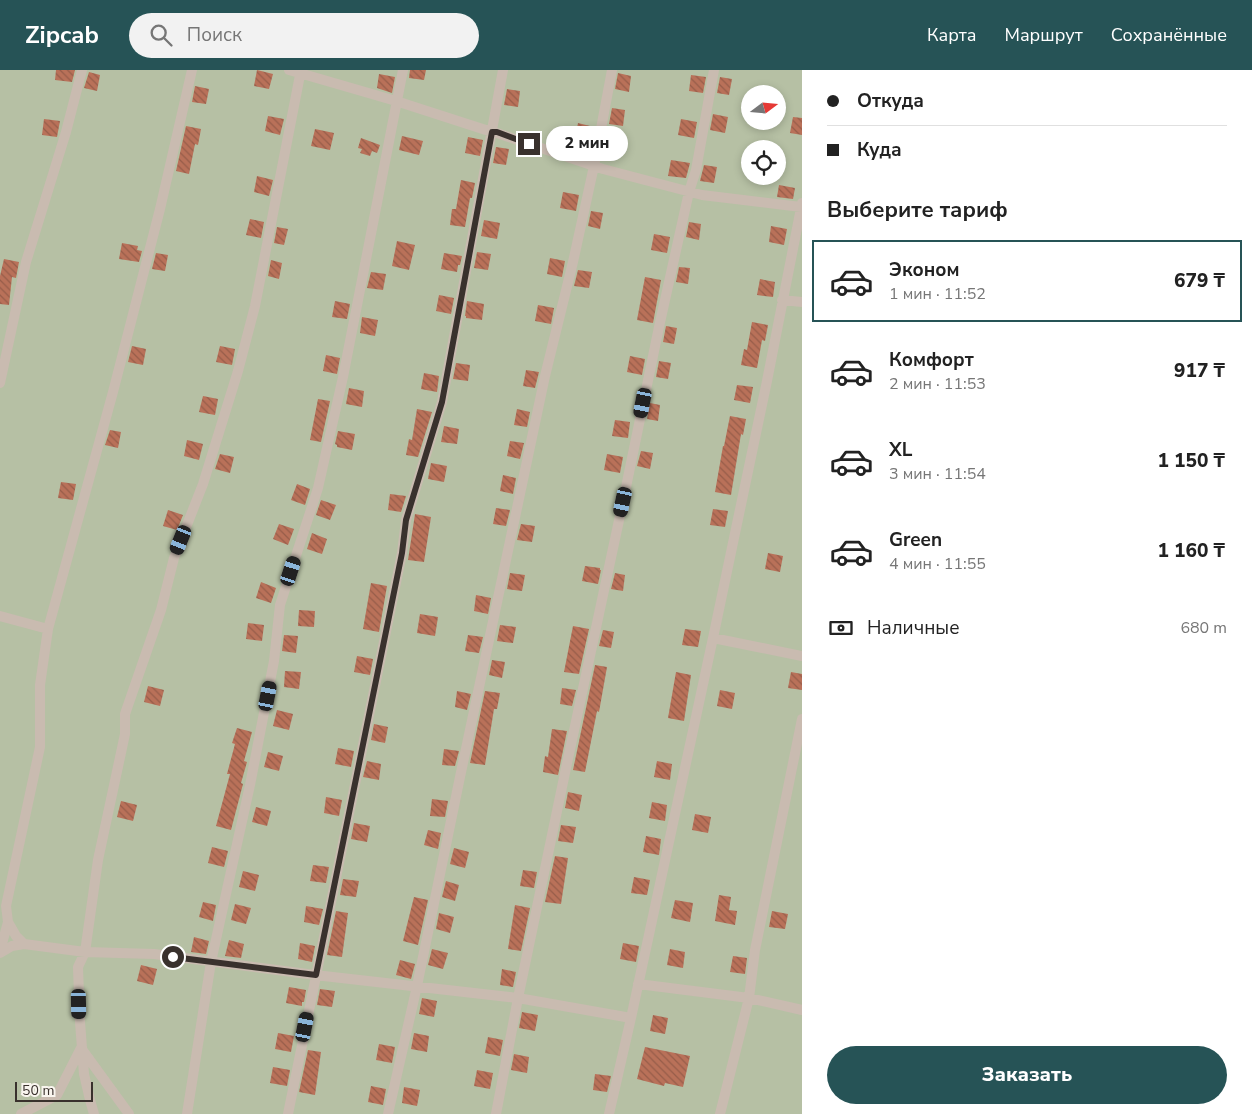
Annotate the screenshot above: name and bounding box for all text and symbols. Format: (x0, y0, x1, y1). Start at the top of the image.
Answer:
search box (129, 13, 479, 58)
text: Zipcab (25, 19, 99, 51)
icon: search (147, 21, 175, 49)
text: Поиск (187, 22, 242, 48)
text: Карта (927, 23, 977, 47)
text: Маршрут (1005, 23, 1083, 47)
text: Сохранённые (1111, 23, 1227, 47)
north arrow (741, 85, 786, 130)
map controls (741, 85, 786, 185)
text: Откуда (857, 88, 924, 114)
callout: 2 мин (546, 126, 629, 162)
text: 2 мин (564, 132, 610, 154)
route end (518, 133, 540, 155)
text: Куда (857, 137, 902, 163)
button: locate (741, 140, 786, 185)
text: Выберите тариф (827, 195, 1008, 225)
text: Эконом (889, 257, 960, 283)
icon: car (829, 259, 874, 304)
text: 679 ₸ (1174, 268, 1225, 294)
text: 1 мин · 11:52 (889, 283, 986, 305)
text: Комфорт (889, 347, 974, 373)
icon: car (829, 349, 874, 394)
text: 917 ₸ (1174, 358, 1225, 384)
text: 2 мин · 11:53 (889, 373, 986, 395)
car (632, 387, 653, 419)
text: XL (889, 437, 912, 463)
icon: car (829, 439, 874, 484)
text: 1 150 ₸ (1157, 448, 1225, 474)
text: 3 мин · 11:54 (889, 463, 986, 485)
car (612, 486, 633, 518)
car (168, 523, 193, 557)
text: Green (889, 527, 942, 553)
icon: car (829, 529, 874, 574)
text: 1 160 ₸ (1157, 538, 1225, 564)
text: 4 мин · 11:55 (889, 553, 986, 575)
car (279, 554, 302, 588)
icon: cash (827, 614, 855, 642)
text: Наличные (867, 615, 960, 641)
text: 680 m (1180, 617, 1227, 639)
car (257, 680, 278, 712)
route start (162, 946, 184, 968)
car (71, 989, 86, 1019)
car (294, 1011, 315, 1043)
button: Заказать (827, 1046, 1227, 1104)
scale bar (15, 1079, 92, 1102)
text: 50 m (22, 1081, 54, 1100)

